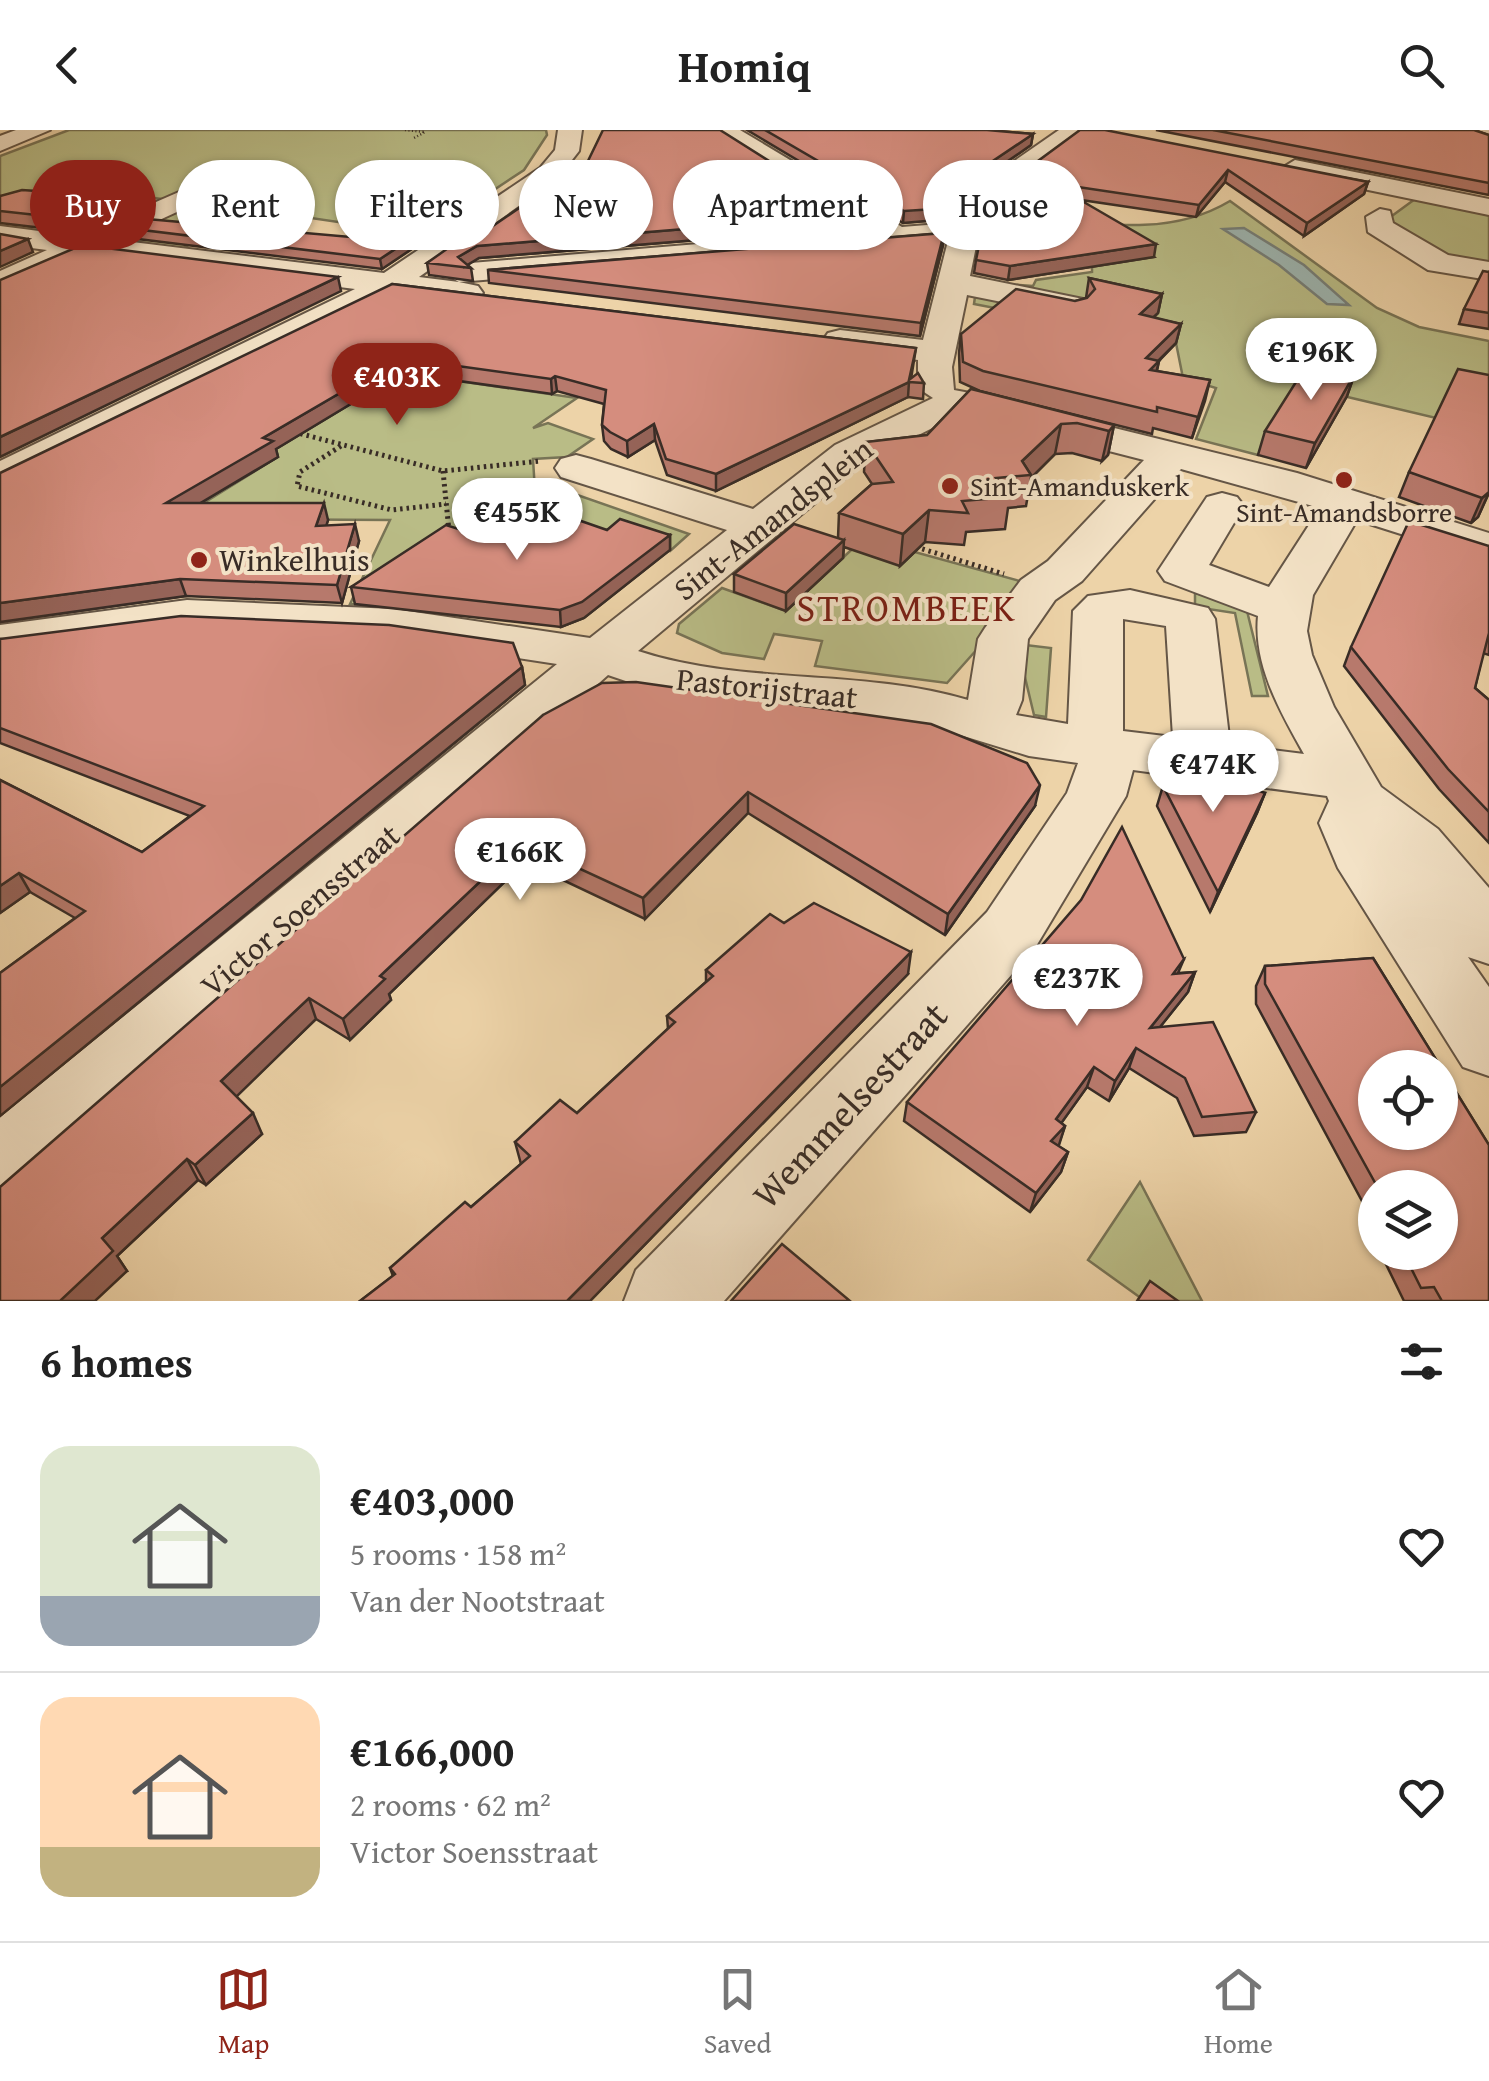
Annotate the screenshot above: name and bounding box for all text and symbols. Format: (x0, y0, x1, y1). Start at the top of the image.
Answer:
text: Homiq (678, 33, 811, 98)
icon: back (40, 38, 95, 93)
icon: search (1394, 38, 1449, 93)
chip: Buy (30, 160, 156, 250)
chip: Rent (176, 160, 315, 250)
chip: Filters (335, 160, 499, 250)
chip: New (519, 160, 653, 250)
chip: Apartment (673, 160, 903, 250)
chip: House (923, 160, 1084, 250)
pin: €196K (1241, 318, 1381, 403)
text: €196K (1268, 327, 1354, 374)
pin: €403K (327, 343, 467, 428)
text: €403K (354, 352, 440, 399)
street label: Sint-Amandsplein (663, 426, 882, 611)
place label: Sint-Amanduskerk (970, 465, 1190, 506)
marker: Sint-Amandsborre (1333, 469, 1355, 491)
marker: Sint-Amanduskerk (939, 475, 961, 497)
pin: €455K (447, 478, 587, 563)
text: €455K (474, 487, 560, 534)
place label: Sint-Amandsborre (1236, 491, 1452, 532)
place label: Winkelhuis (219, 536, 370, 583)
marker: Winkelhuis (188, 549, 210, 571)
district label: STROMBEEK (797, 579, 1017, 635)
street label: Pastorijstraat (674, 655, 860, 720)
pin: €474K (1143, 730, 1283, 815)
text: €474K (1170, 739, 1256, 786)
street label: Victor Soensstraat (190, 812, 410, 1007)
pin: €166K (450, 818, 590, 903)
text: €166K (477, 827, 563, 874)
pin: €237K (1007, 944, 1147, 1029)
text: €237K (1034, 953, 1120, 1000)
street label: Wemmelsestraat (738, 988, 960, 1220)
map controls (1358, 1050, 1458, 1270)
button: locate (1358, 1050, 1458, 1150)
button: layers (1358, 1170, 1458, 1270)
text: 6 homes (40, 1331, 193, 1392)
icon: filters (1394, 1334, 1449, 1389)
text: €403,000 (350, 1469, 514, 1530)
icon: home (120, 1486, 240, 1606)
icon: heart (1394, 1519, 1449, 1574)
text: 5 rooms · 158 m² (350, 1530, 566, 1577)
text: Van der Nootstraat (350, 1577, 605, 1624)
text: €166,000 (350, 1720, 514, 1781)
icon: home (120, 1737, 240, 1857)
icon: heart (1394, 1770, 1449, 1825)
text: 2 rooms · 62 m² (350, 1781, 551, 1828)
text: Victor Soensstraat (350, 1828, 598, 1875)
tab: Map (216, 1962, 271, 2063)
tab: Saved (704, 1962, 771, 2063)
tab: Home (1204, 1962, 1273, 2063)

